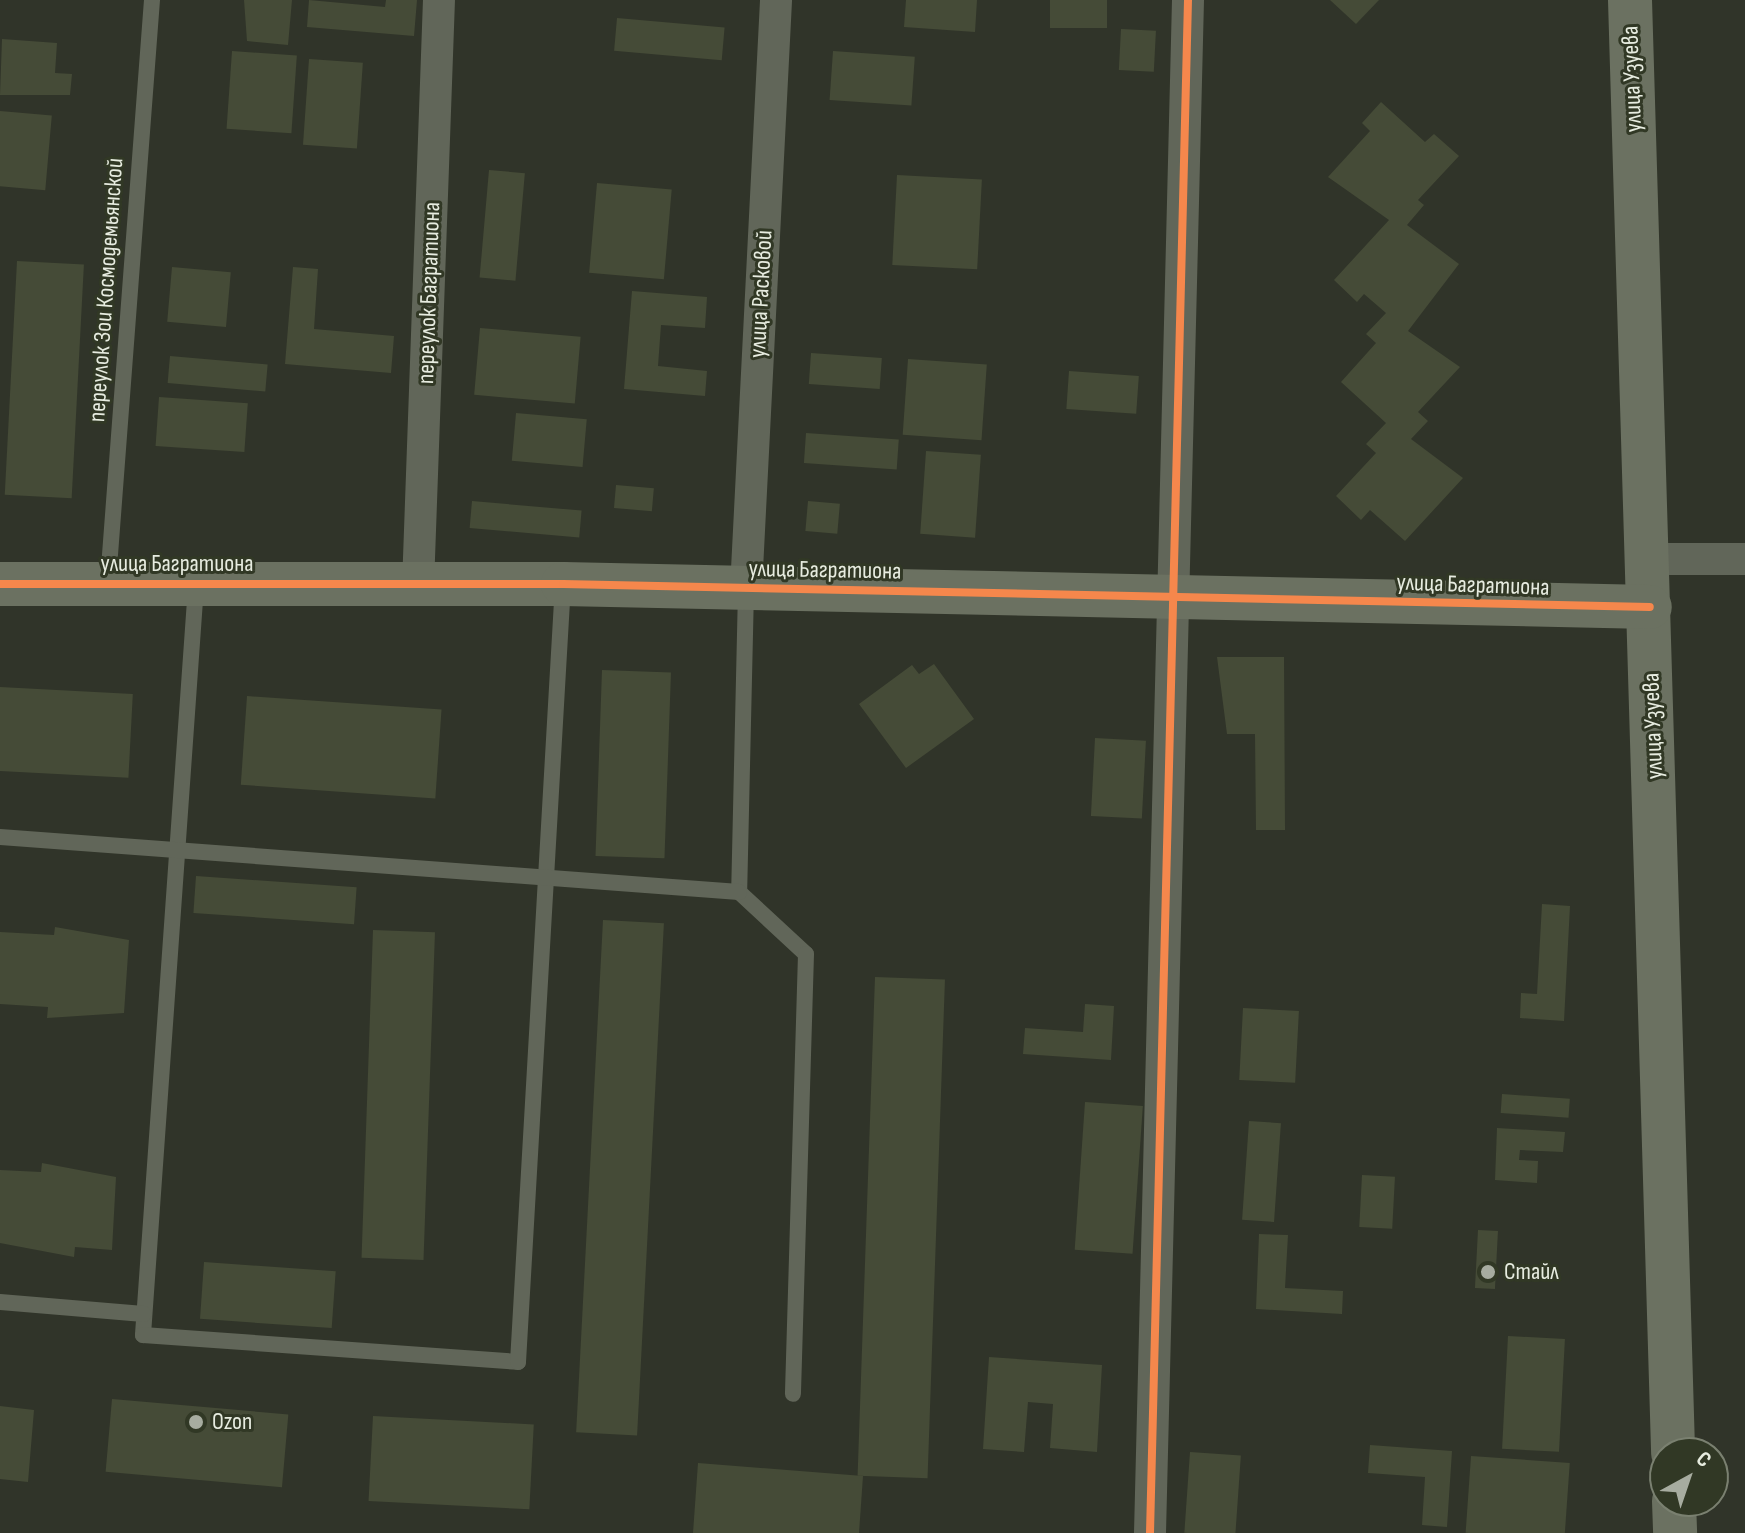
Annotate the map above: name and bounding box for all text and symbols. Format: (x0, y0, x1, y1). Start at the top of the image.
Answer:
street label: улица Узуева (1616, 25, 1648, 133)
street label: переулок Зои Космодемьянской (82, 157, 130, 423)
street label: переулок Багратиона (411, 201, 447, 385)
street label: улица Расковой (743, 229, 779, 359)
street label: улица Багратиона (101, 550, 253, 578)
street label: улица Багратиона (748, 554, 902, 586)
street label: улица Багратиона (1396, 568, 1550, 602)
street label: улица Узуева (1637, 672, 1669, 780)
place label: Стайл (1504, 1258, 1559, 1286)
marker: Стайл (1479, 1263, 1497, 1281)
place label: Ozon (212, 1408, 252, 1436)
marker: Ozon (187, 1413, 205, 1431)
north arrow (1649, 1437, 1729, 1517)
text: С (1690, 1446, 1716, 1474)

